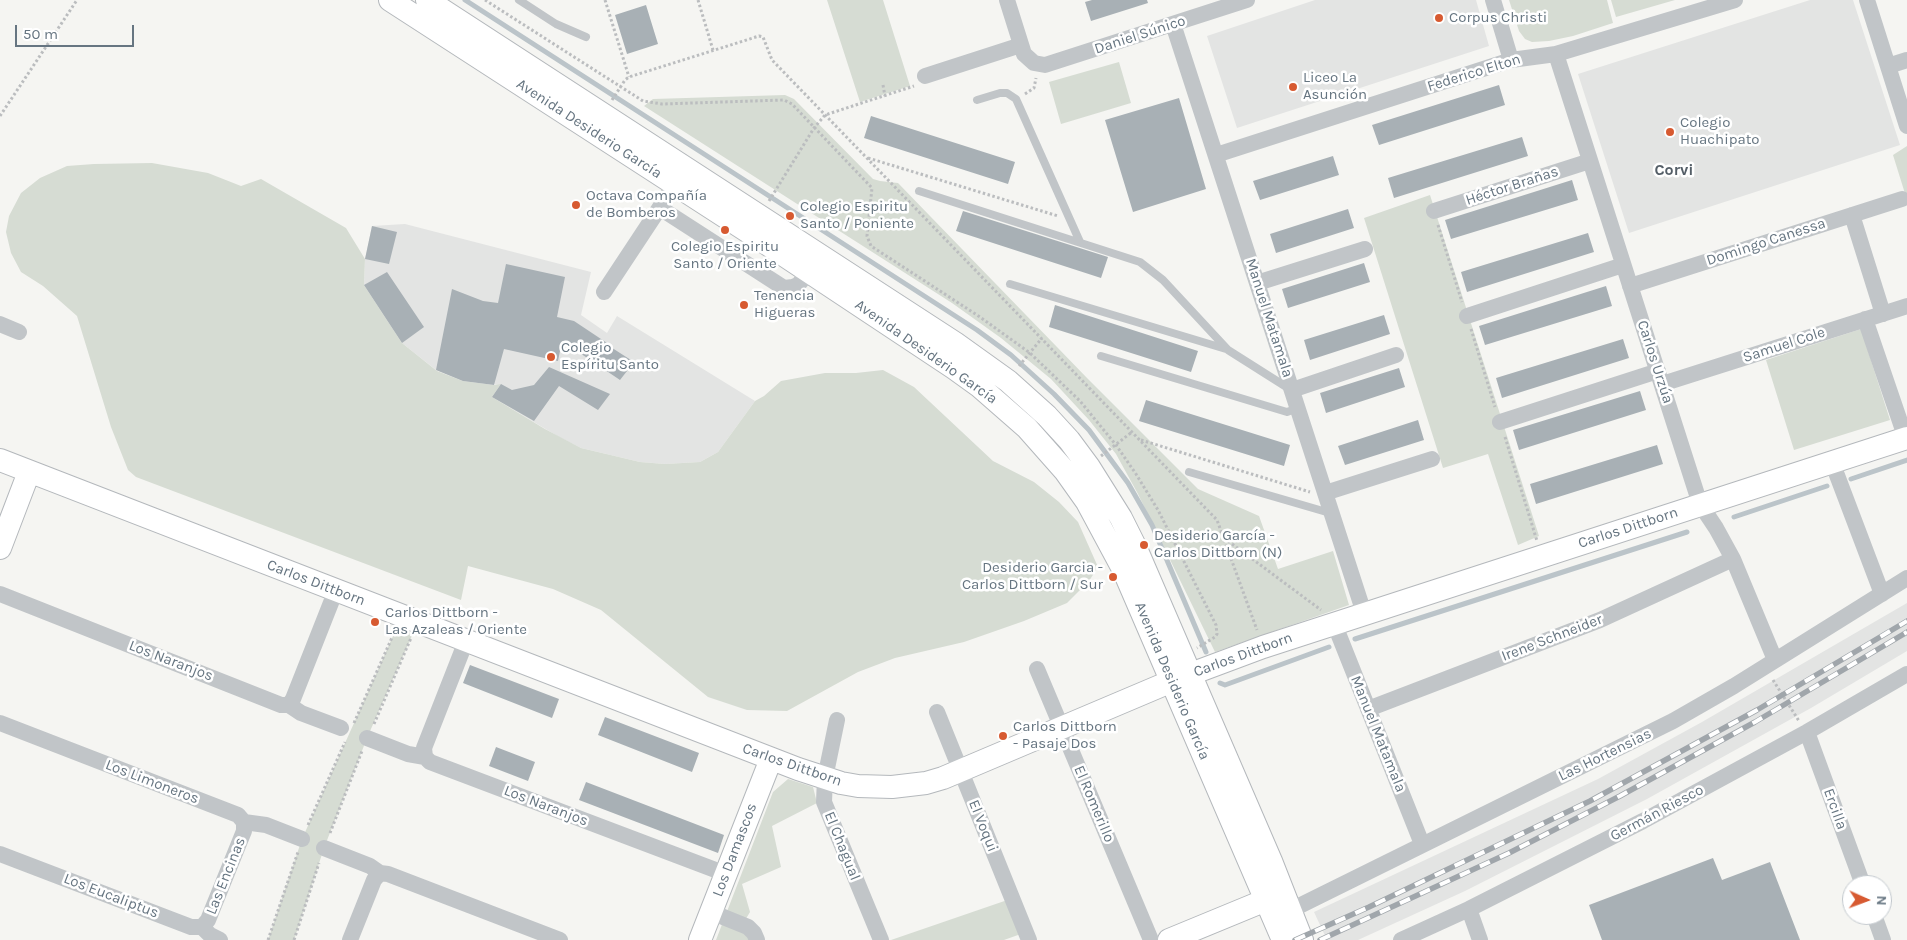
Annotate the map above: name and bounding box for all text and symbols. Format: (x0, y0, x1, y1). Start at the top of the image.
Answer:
place label: Corpus Christi (1449, 9, 1547, 27)
street label: Daniel Súnico (1092, 12, 1188, 58)
marker: Corpus Christi (1433, 12, 1445, 24)
scale bar (18, 15, 136, 47)
text: 50 m (23, 25, 58, 43)
street label: Federico Elton (1425, 50, 1523, 96)
place label: Liceo La Asunción (1303, 69, 1367, 104)
street label: Avenida Desiderio García (513, 75, 665, 183)
marker: Liceo La Asunción (1287, 81, 1299, 93)
place label: Colegio Huachipato (1680, 114, 1759, 149)
marker: Colegio Huachipato (1664, 126, 1676, 138)
district label: Corvi (1654, 160, 1694, 180)
street label: Héctor Brañas (1463, 163, 1561, 209)
place label: Octava Compañía de Bomberos (586, 187, 707, 222)
place label: Colegio Espiritu Santo / Poniente (800, 198, 914, 233)
marker: Octava Compañía de Bomberos (570, 199, 582, 211)
marker: Colegio Espiritu Santo / Poniente (784, 210, 796, 222)
street label: Domingo Canessa (1704, 214, 1828, 270)
marker: Colegio Espiritu Santo / Oriente (719, 224, 731, 236)
place label: Colegio Espiritu Santo / Oriente (671, 238, 779, 273)
street label: Manuel Matamala (1241, 256, 1297, 380)
place label: Tenencia Higueras (754, 287, 815, 322)
street label: Avenida Desiderio García (851, 296, 1001, 408)
marker: Tenencia Higueras (738, 299, 750, 311)
street label: Carlos Urzúa (1633, 318, 1677, 406)
street label: Samuel Cole (1741, 323, 1827, 367)
place label: Colegio Espíritu Santo (561, 339, 659, 374)
marker: Colegio Espíritu Santo (545, 351, 557, 363)
street label: Carlos Dittborn (1576, 503, 1680, 553)
place label: Desiderio García - Carlos Dittborn (N) (1154, 527, 1282, 562)
marker: Desiderio García - Carlos Dittborn (N) (1138, 539, 1150, 551)
street label: Carlos Dittborn (264, 556, 368, 610)
place label: Desiderio Garcia - Carlos Dittborn / Sur (962, 559, 1103, 594)
marker: Desiderio Garcia - Carlos Dittborn / Sur (1107, 571, 1119, 583)
street label: Avenida Desiderio García (1131, 599, 1213, 763)
place label: Carlos Dittborn - Las Azaleas / Oriente (385, 604, 527, 639)
street label: Irene Schneider (1499, 610, 1605, 666)
marker: Carlos Dittborn - Las Azaleas / Oriente (369, 616, 381, 628)
street label: Carlos Dittborn (1191, 629, 1295, 681)
street label: Los Naranjos (126, 637, 216, 685)
street label: Manuel Matamala (1346, 673, 1410, 795)
place label: Carlos Dittborn - Pasaje Dos (1013, 718, 1117, 753)
street label: Las Hortensias (1556, 725, 1654, 785)
marker: Carlos Dittborn - Pasaje Dos (997, 730, 1009, 742)
street label: Carlos Dittborn (740, 740, 844, 790)
street label: Los Limoneros (103, 756, 201, 808)
street label: El Romerillo (1070, 763, 1118, 845)
street label: Germán Riesco (1607, 781, 1707, 845)
street label: Los Naranjos (501, 782, 591, 830)
street label: Ercilla (1819, 786, 1851, 832)
street label: El Voqui (964, 797, 1002, 855)
street label: Los Damascos (709, 801, 761, 899)
street label: El Chagual (820, 809, 864, 883)
street label: Las Encinas (202, 835, 250, 917)
street label: Los Eucaliptus (61, 870, 161, 922)
north arrow (1842, 875, 1892, 925)
text: N (1873, 895, 1890, 906)

